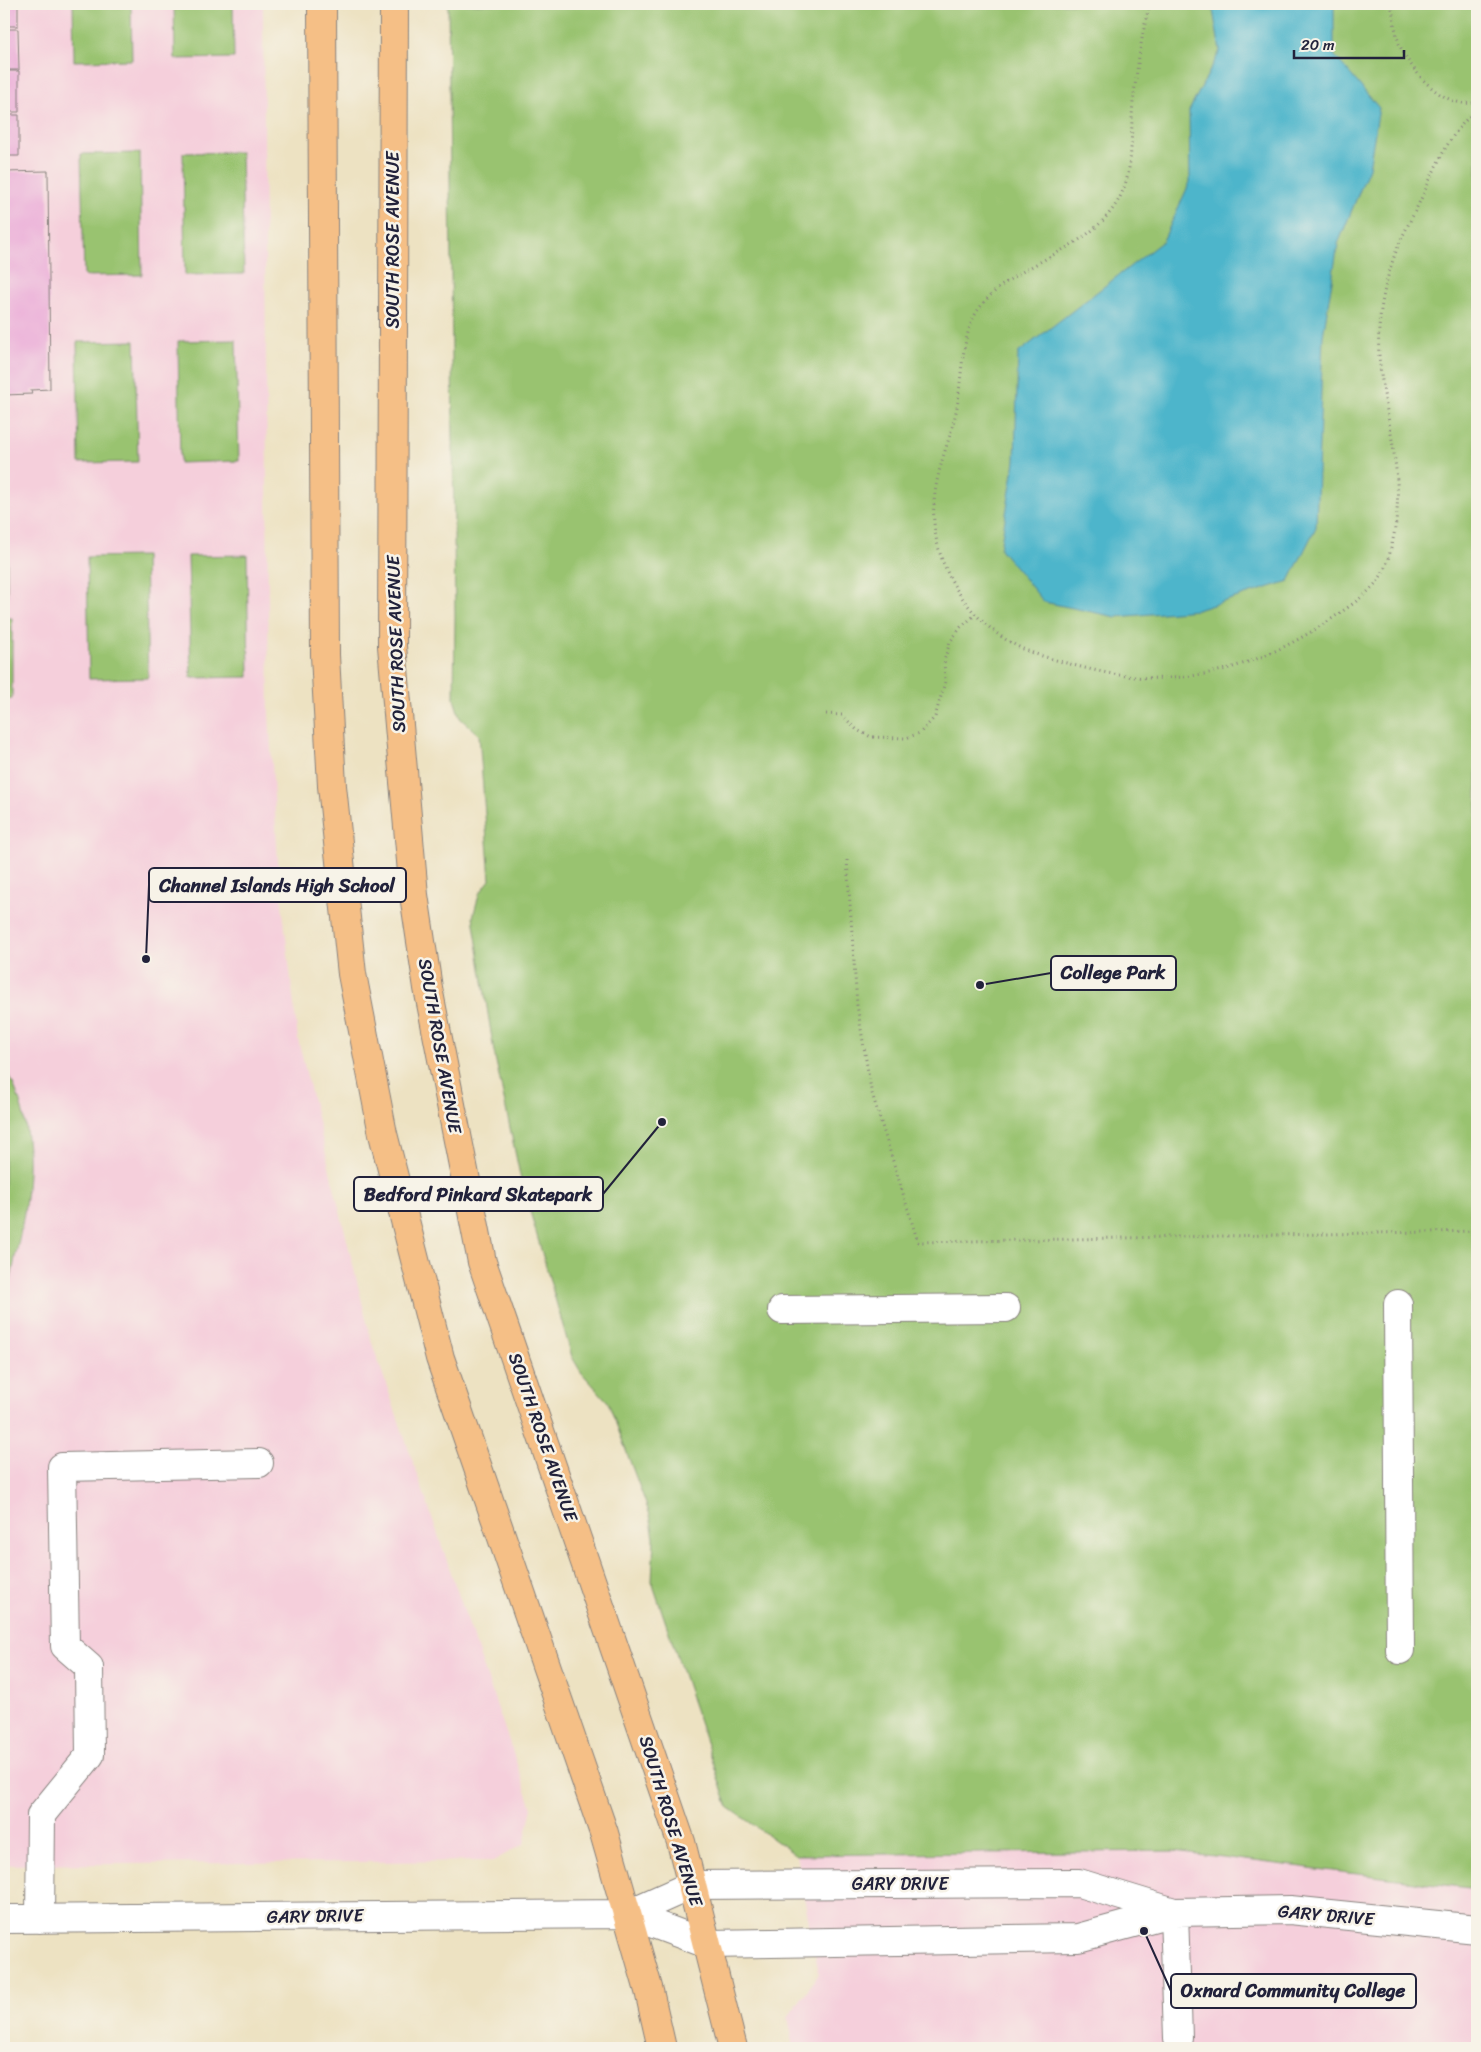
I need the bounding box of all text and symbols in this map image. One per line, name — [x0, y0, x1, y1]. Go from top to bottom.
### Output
scale bar — [1294, 28, 1404, 60]
text: 20 m — [1301, 32, 1335, 58]
street label: SOUTH ROSE AVENUE — [377, 150, 409, 329]
street label: SOUTH ROSE AVENUE — [377, 554, 415, 733]
callout: Channel Islands High School — [149, 868, 406, 902]
text: Channel Islands High School — [158, 869, 396, 902]
street label: SOUTH ROSE AVENUE — [409, 956, 471, 1137]
callout: College Park — [1051, 956, 1176, 990]
text: College Park — [1060, 956, 1166, 989]
callout: Bedford Pinkard Skatepark — [354, 1177, 603, 1211]
text: Bedford Pinkard Skatepark — [364, 1178, 593, 1211]
street label: SOUTH ROSE AVENUE — [499, 1348, 587, 1527]
street label: SOUTH ROSE AVENUE — [630, 1732, 712, 1911]
street label: GARY DRIVE — [852, 1868, 949, 1900]
street label: GARY DRIVE — [1277, 1895, 1376, 1935]
street label: GARY DRIVE — [266, 1899, 365, 1933]
callout: Oxnard Community College — [1171, 1974, 1416, 2008]
text: Oxnard Community College — [1181, 1974, 1406, 2007]

